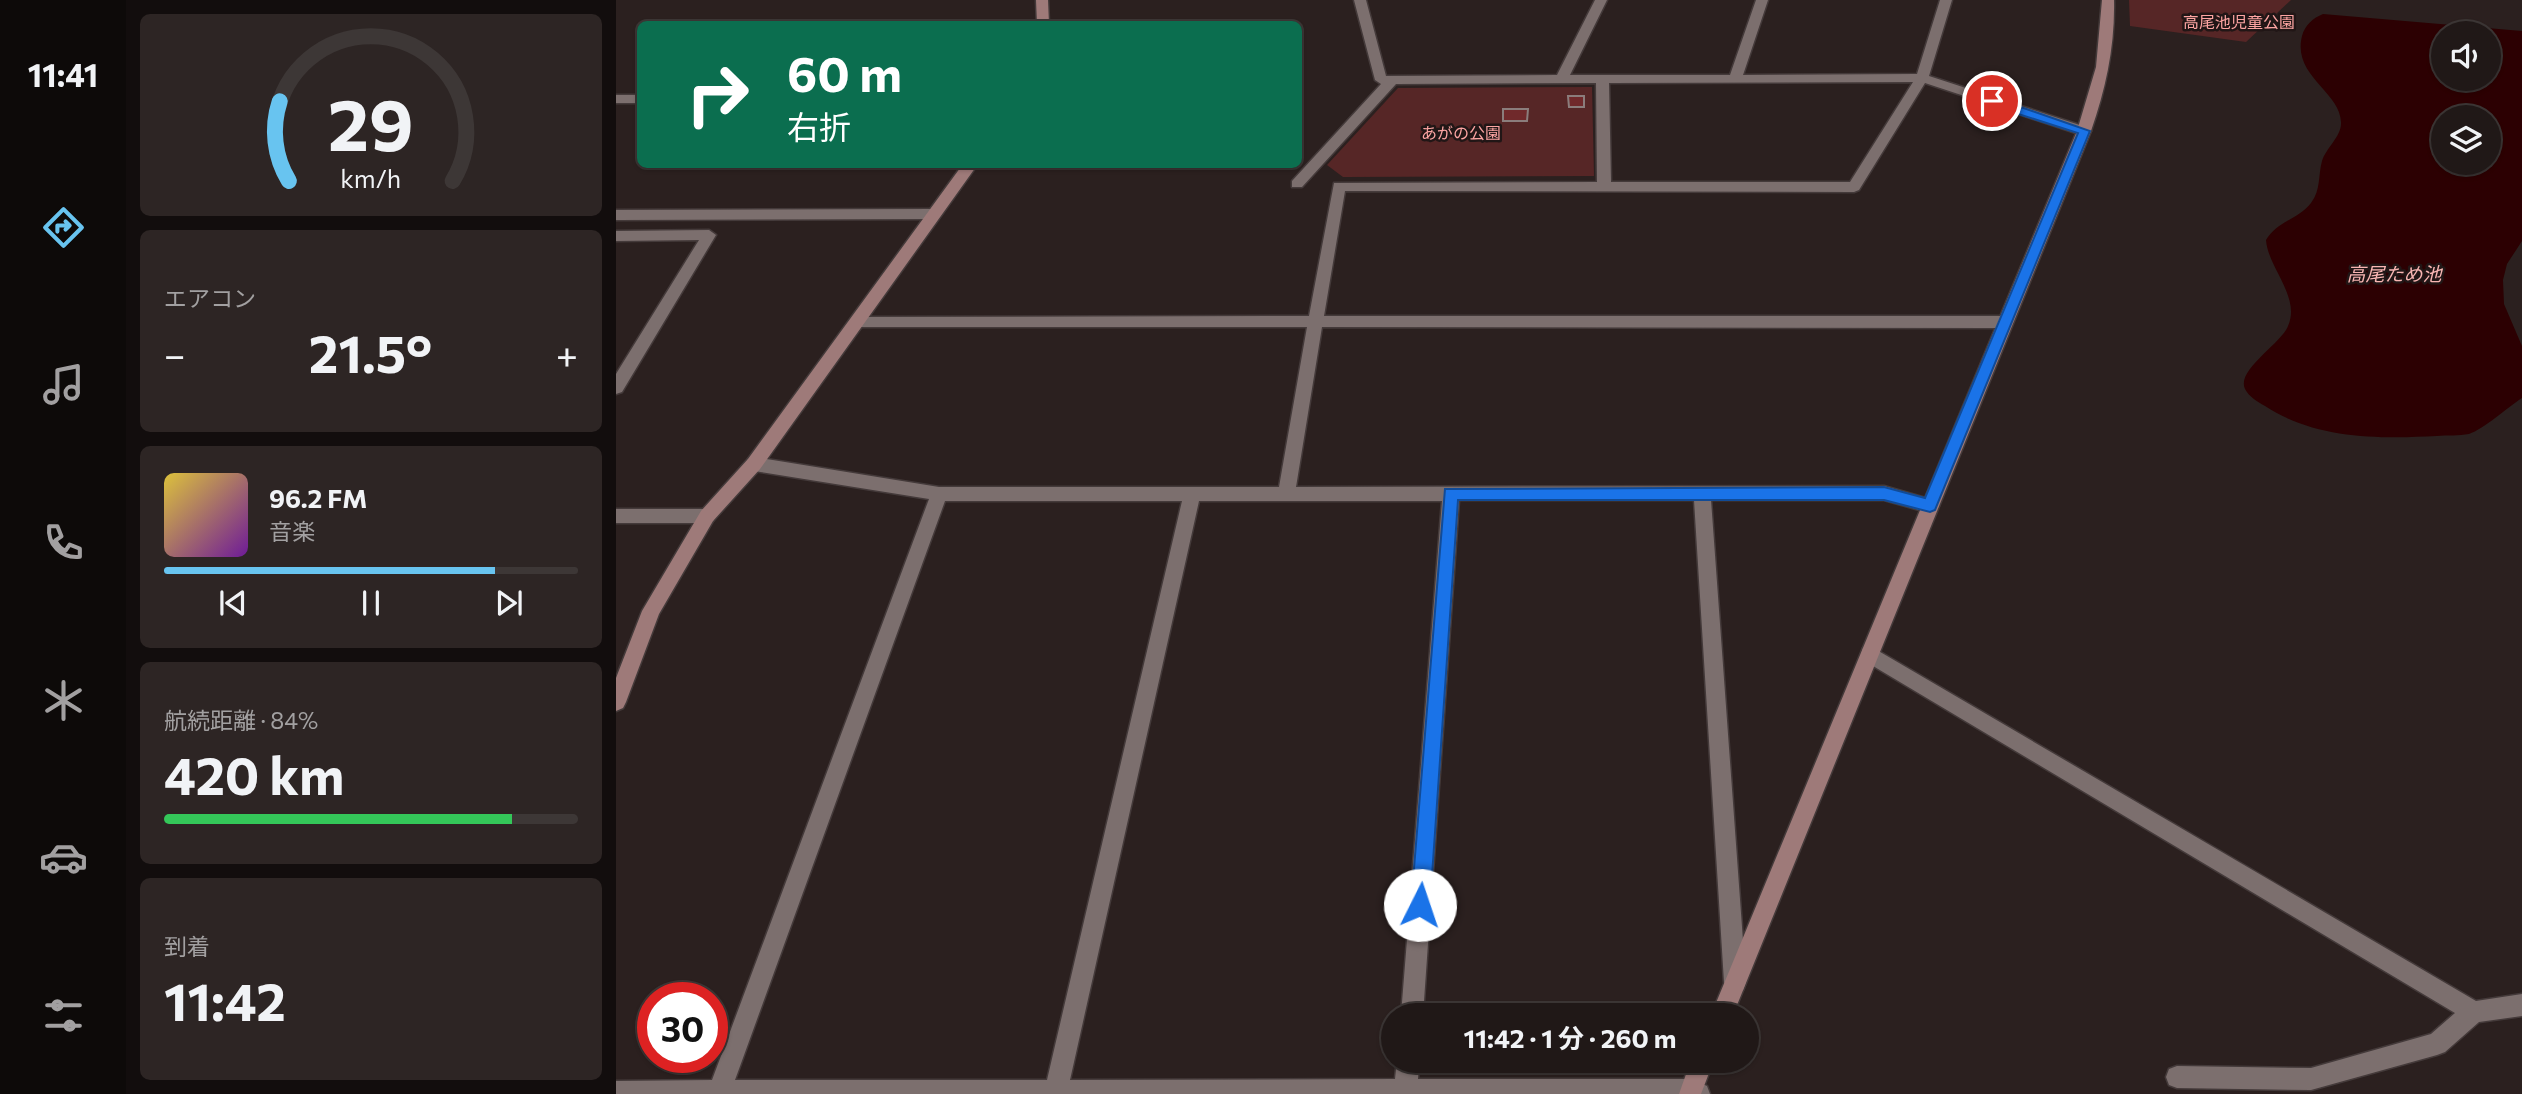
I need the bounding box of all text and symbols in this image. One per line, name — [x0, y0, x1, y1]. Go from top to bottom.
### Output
park label: 高尾池児童公園 — [2183, 12, 2295, 31]
map controls — [2431, 21, 2501, 175]
button: sound — [2431, 21, 2501, 91]
text: 60 m — [787, 42, 902, 102]
icon: right — [672, 49, 763, 140]
text: 11:41 — [28, 54, 98, 94]
pin — [1962, 71, 2022, 131]
text: 29 — [328, 77, 414, 166]
icon: arrive — [1973, 82, 2011, 120]
button: layers — [2431, 105, 2501, 175]
text: 右折 — [787, 106, 851, 146]
park label: あがの公園 — [1421, 123, 1501, 142]
text: km/h — [341, 163, 401, 193]
icon: directions — [39, 203, 88, 252]
water label: 高尾ため池 — [2346, 262, 2443, 285]
text: エアコン — [164, 284, 256, 312]
text: 21.5° — [309, 320, 432, 384]
text: − — [164, 330, 186, 377]
text: + — [556, 330, 578, 377]
icon: music — [39, 360, 88, 409]
text: 96.2 FM — [269, 482, 367, 513]
text: 音楽 — [269, 517, 315, 545]
icon: phone — [39, 518, 88, 567]
icon: previous — [214, 584, 252, 622]
icon: pause — [352, 584, 390, 622]
icon: next — [490, 584, 528, 622]
icon: climate — [39, 676, 88, 725]
text: 航続距離 · 84% — [164, 706, 318, 734]
text: 420 km — [164, 742, 344, 806]
icon: car — [39, 833, 88, 882]
position arrow — [1383, 868, 1457, 942]
text: 到着 — [164, 932, 210, 960]
text: 11:42 — [164, 968, 286, 1032]
speed limit sign: 30 — [637, 982, 728, 1073]
icon: filters — [39, 991, 88, 1040]
text: 11:42 · 1 分 · 260 m — [1464, 1022, 1676, 1053]

